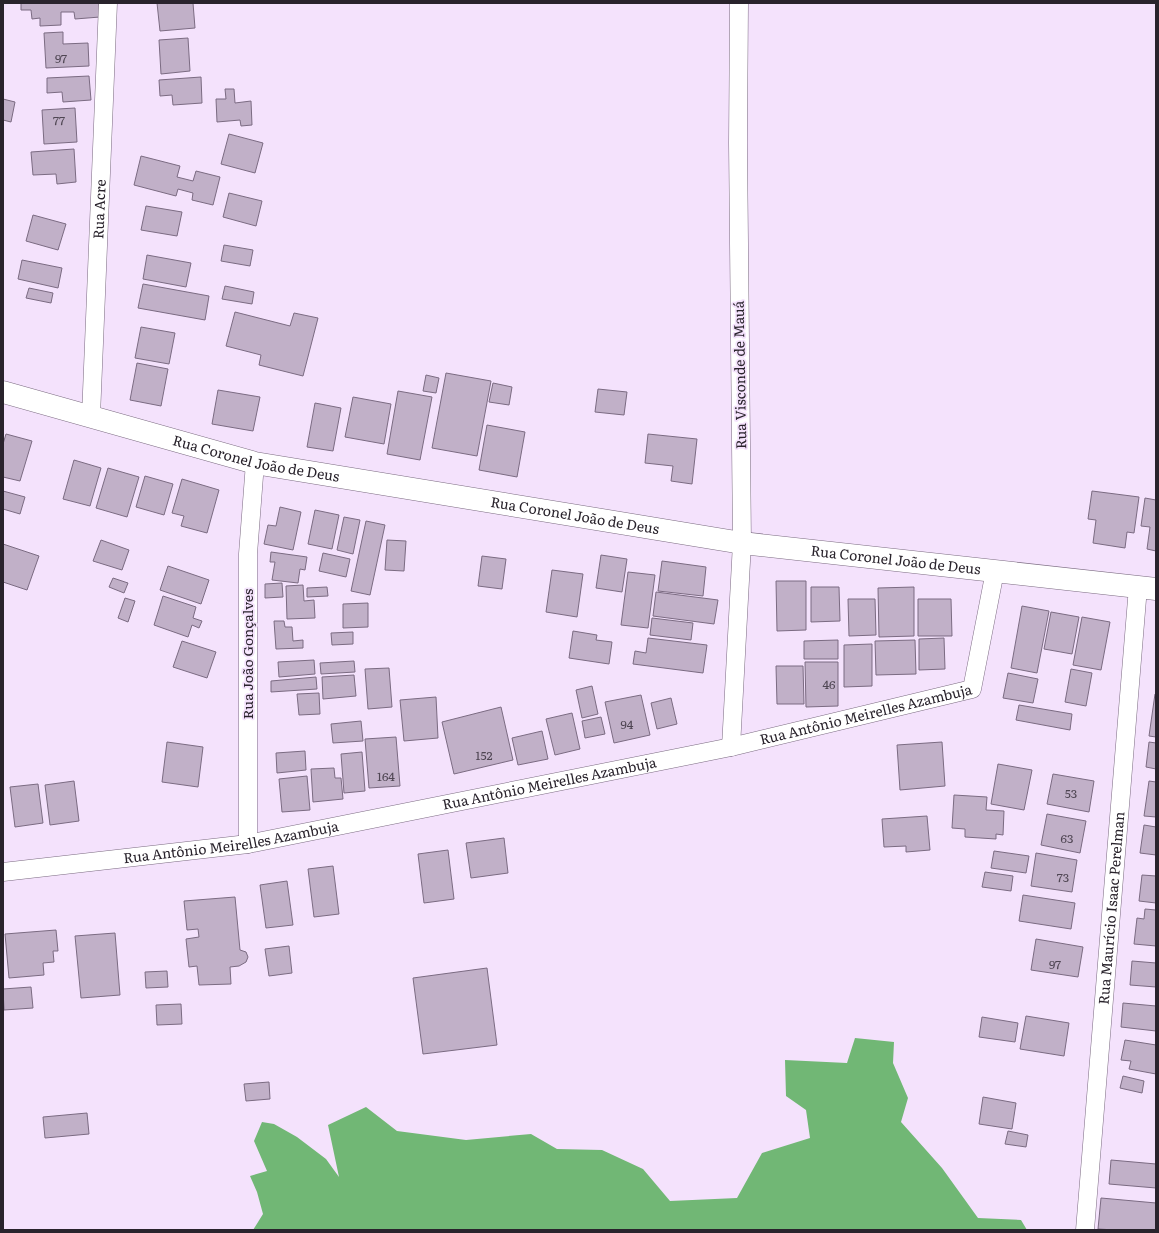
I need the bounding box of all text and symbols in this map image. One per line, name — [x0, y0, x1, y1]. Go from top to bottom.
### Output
house number: 97 — [55, 49, 67, 67]
house number: 77 — [53, 111, 65, 129]
street label: Rua Acre — [87, 179, 110, 239]
street label: Rua Visconde de Mauá — [728, 300, 750, 449]
street label: Rua Coronel João de Deus — [171, 429, 341, 486]
street label: Rua Coronel João de Deus — [489, 491, 661, 538]
street label: Rua Coronel João de Deus — [810, 540, 982, 578]
street label: Rua João Gonçalves — [237, 589, 257, 719]
house number: 46 — [822, 675, 836, 693]
street label: Rua Antônio Meirelles Azambuja — [757, 678, 974, 749]
house number: 94 — [621, 715, 634, 733]
house number: 152 — [476, 746, 492, 764]
street label: Rua Antônio Meirelles Azambuja — [440, 751, 658, 814]
house number: 164 — [377, 767, 395, 785]
house number: 53 — [1065, 784, 1077, 802]
street label: Rua Maurício Isaac Perelman — [1093, 811, 1128, 1005]
street label: Rua Antônio Meirelles Azambuja — [122, 815, 341, 867]
house number: 63 — [1061, 829, 1073, 847]
house number: 73 — [1057, 868, 1069, 886]
house number: 97 — [1049, 955, 1061, 973]

